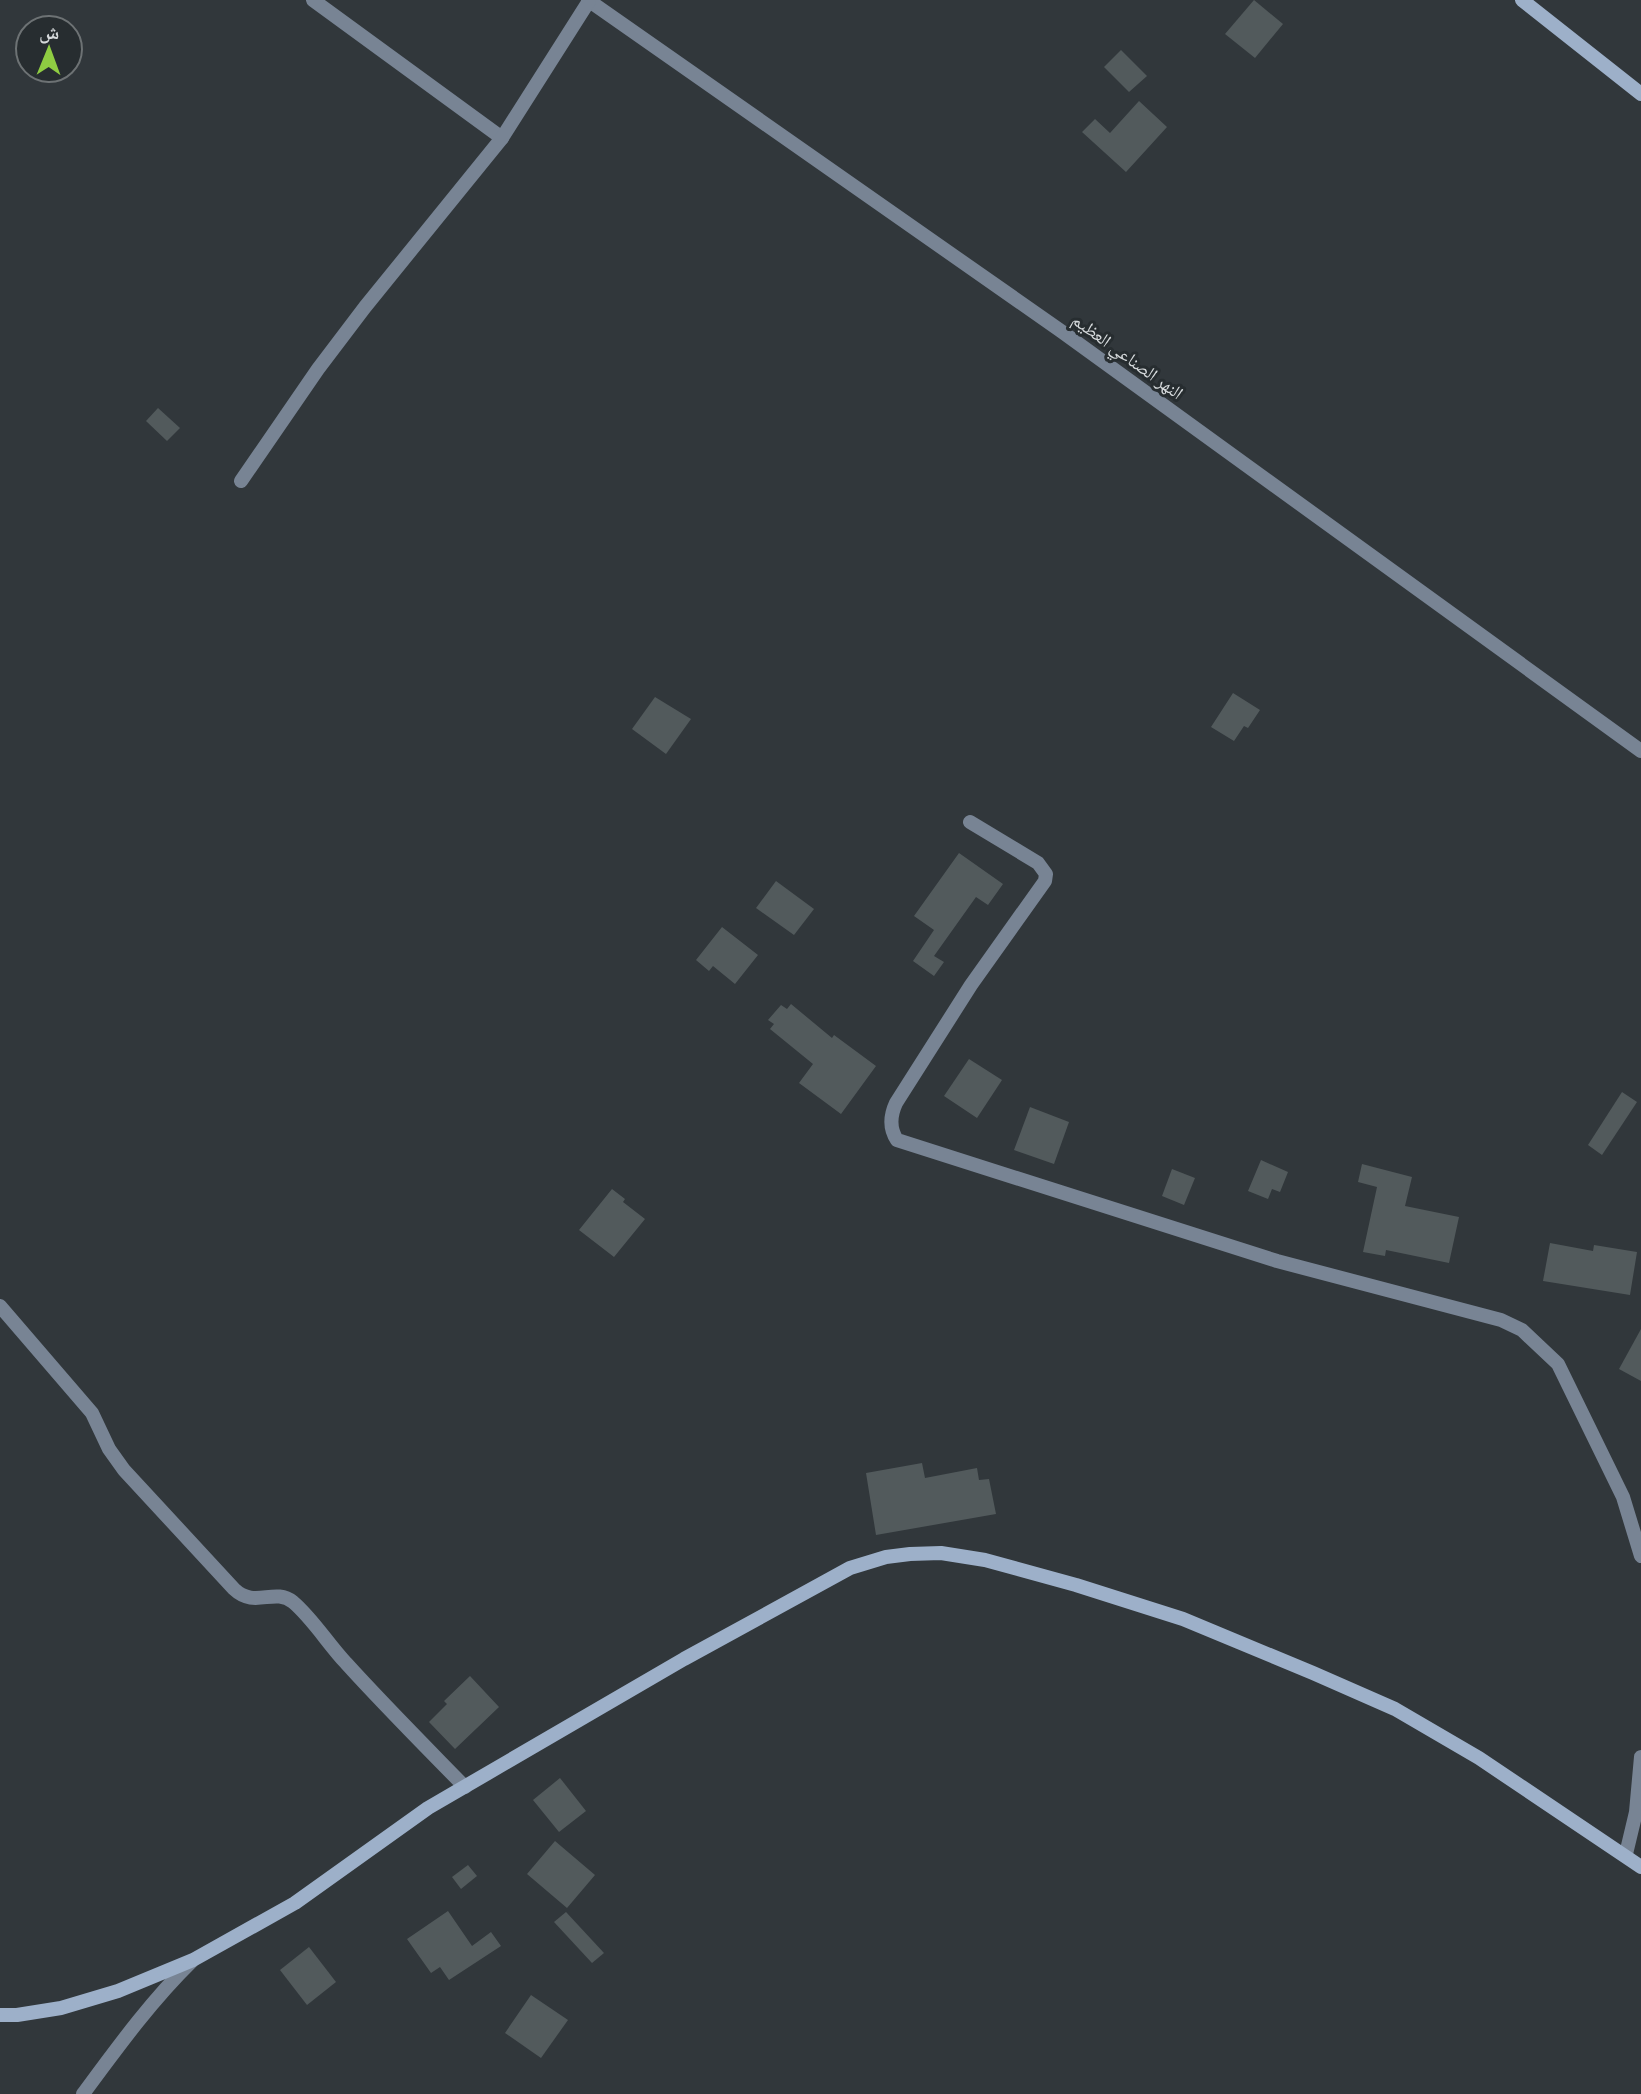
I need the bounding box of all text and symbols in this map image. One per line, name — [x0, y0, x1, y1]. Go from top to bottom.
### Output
north arrow — [14, 14, 84, 84]
text: ش — [39, 21, 60, 44]
street label: النهر الصناعي العظيم — [1066, 309, 1188, 407]

